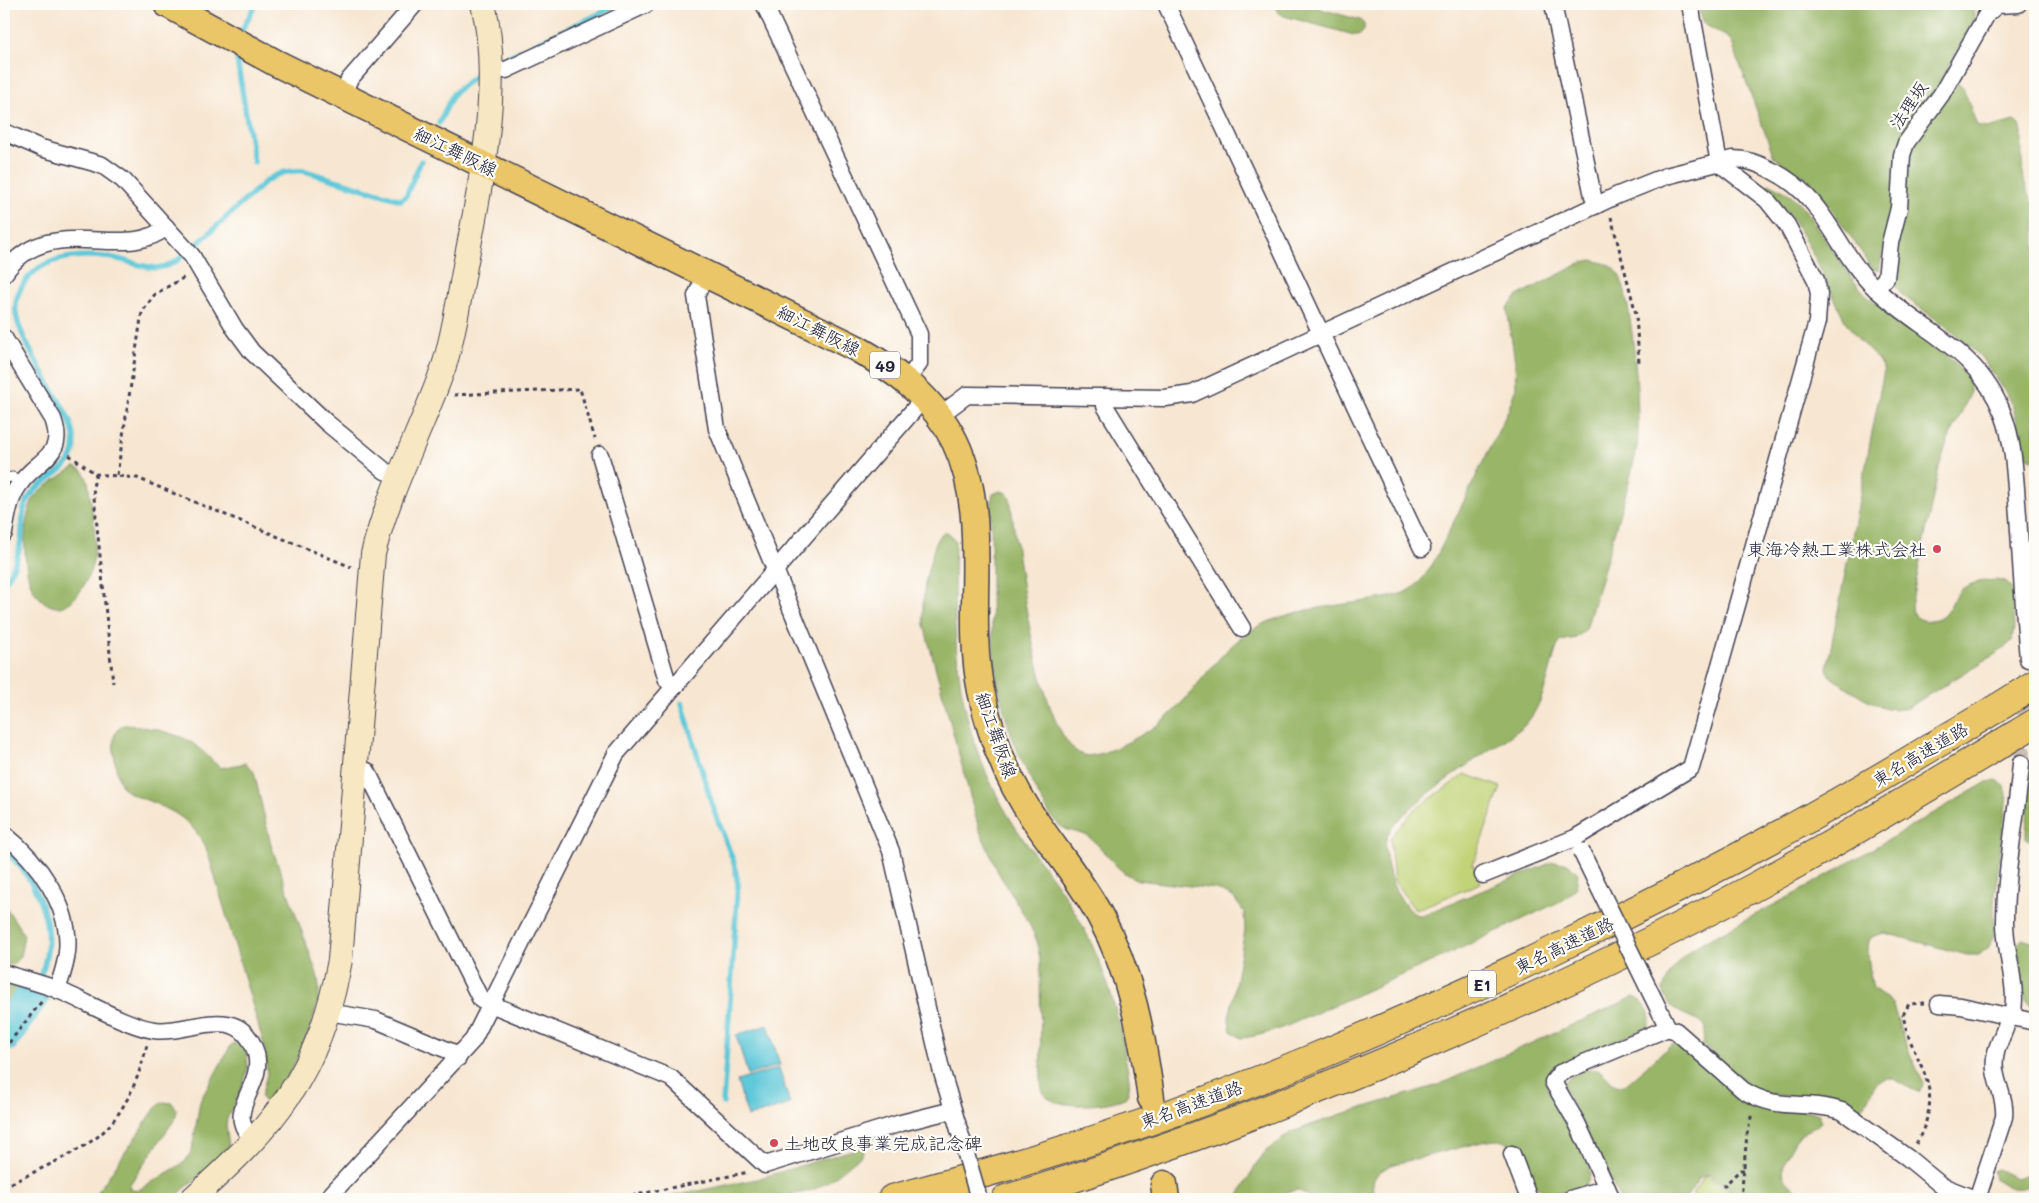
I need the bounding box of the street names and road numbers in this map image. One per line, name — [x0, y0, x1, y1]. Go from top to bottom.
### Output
street label: 法理坂 — [1883, 76, 1933, 134]
street label: 細江舞阪線 — [410, 120, 502, 182]
street label: 細江舞阪線 — [773, 299, 865, 361]
road number: 49 — [870, 352, 900, 378]
street label: 細江舞阪線 — [971, 689, 1023, 781]
street label: 東名高速道路 — [1868, 716, 1972, 792]
street label: 東名高速道路 — [1510, 911, 1618, 979]
road number: E1 — [1468, 971, 1496, 998]
street label: 東名高速道路 — [1136, 1074, 1246, 1134]

